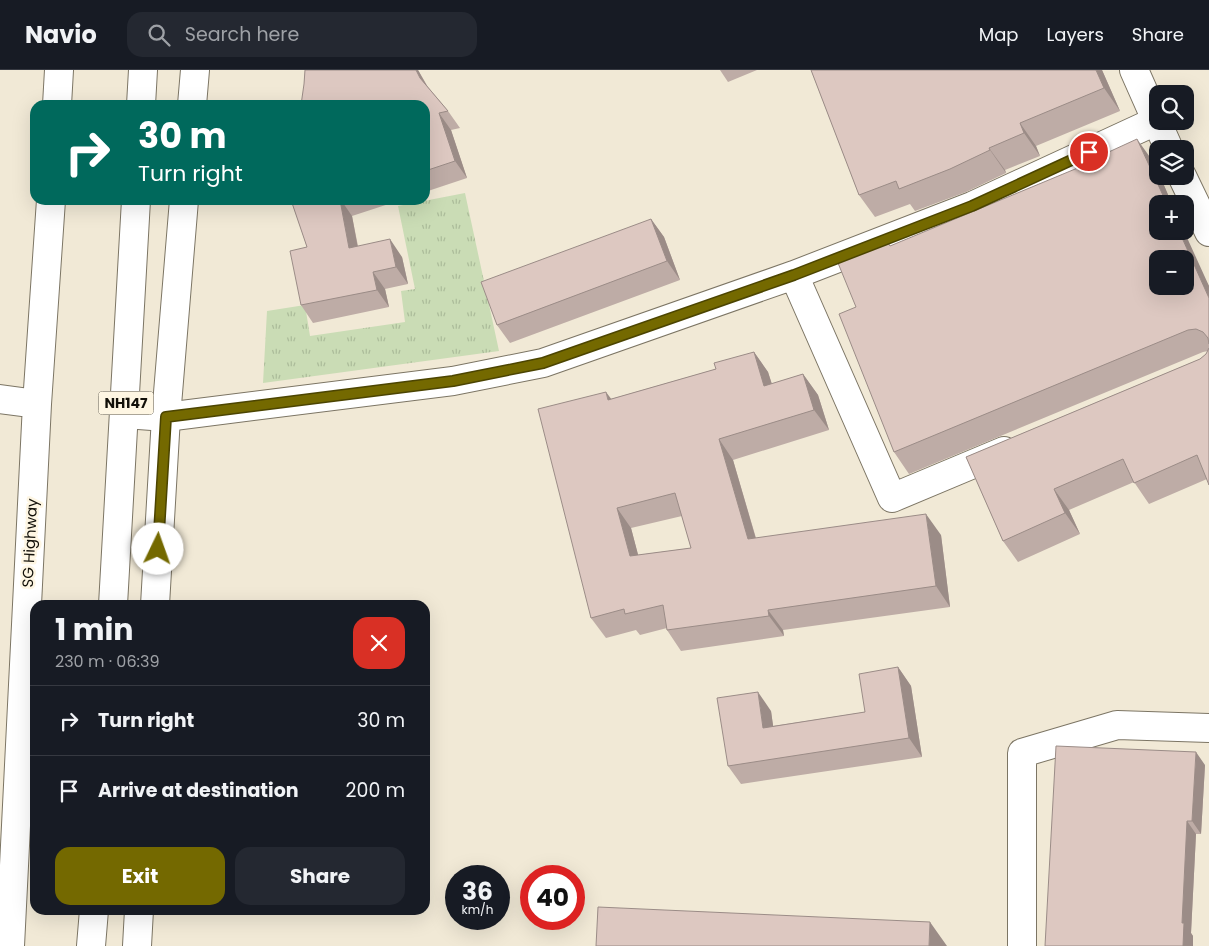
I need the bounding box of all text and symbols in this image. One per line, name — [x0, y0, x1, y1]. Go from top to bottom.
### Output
search box — [127, 12, 477, 57]
text: Navio — [25, 18, 97, 51]
icon: search — [145, 21, 173, 49]
text: Search here — [185, 21, 299, 48]
text: Map — [979, 22, 1019, 47]
text: Layers — [1047, 22, 1104, 47]
text: Share — [1132, 22, 1184, 47]
map controls — [1149, 85, 1194, 295]
button: search — [1149, 85, 1194, 130]
text: 30 m — [138, 111, 226, 160]
icon: right — [55, 120, 120, 185]
pin — [1068, 131, 1110, 173]
icon: arrive — [1075, 138, 1103, 166]
button: layers — [1149, 140, 1194, 185]
text: Turn right — [138, 158, 243, 189]
button: + — [1149, 195, 1194, 240]
button: − — [1149, 250, 1194, 295]
road number: NH147 — [98, 392, 154, 414]
street label: SG Highway — [17, 497, 42, 588]
position arrow — [131, 522, 183, 574]
text: 1 min — [55, 608, 133, 651]
button: close — [353, 617, 405, 669]
text: 230 m · 06:39 — [55, 650, 159, 673]
icon: right — [55, 707, 83, 735]
text: Turn right — [98, 707, 194, 734]
text: 30 m — [357, 707, 405, 734]
icon: arrive — [55, 777, 83, 805]
text: Arrive at destination — [98, 777, 299, 804]
text: 200 m — [346, 777, 405, 804]
button: Exit — [55, 847, 225, 905]
button: Share — [235, 847, 405, 905]
speed limit sign: 40 — [520, 865, 585, 930]
text: 36 — [462, 874, 493, 909]
text: km/h — [462, 901, 493, 918]

